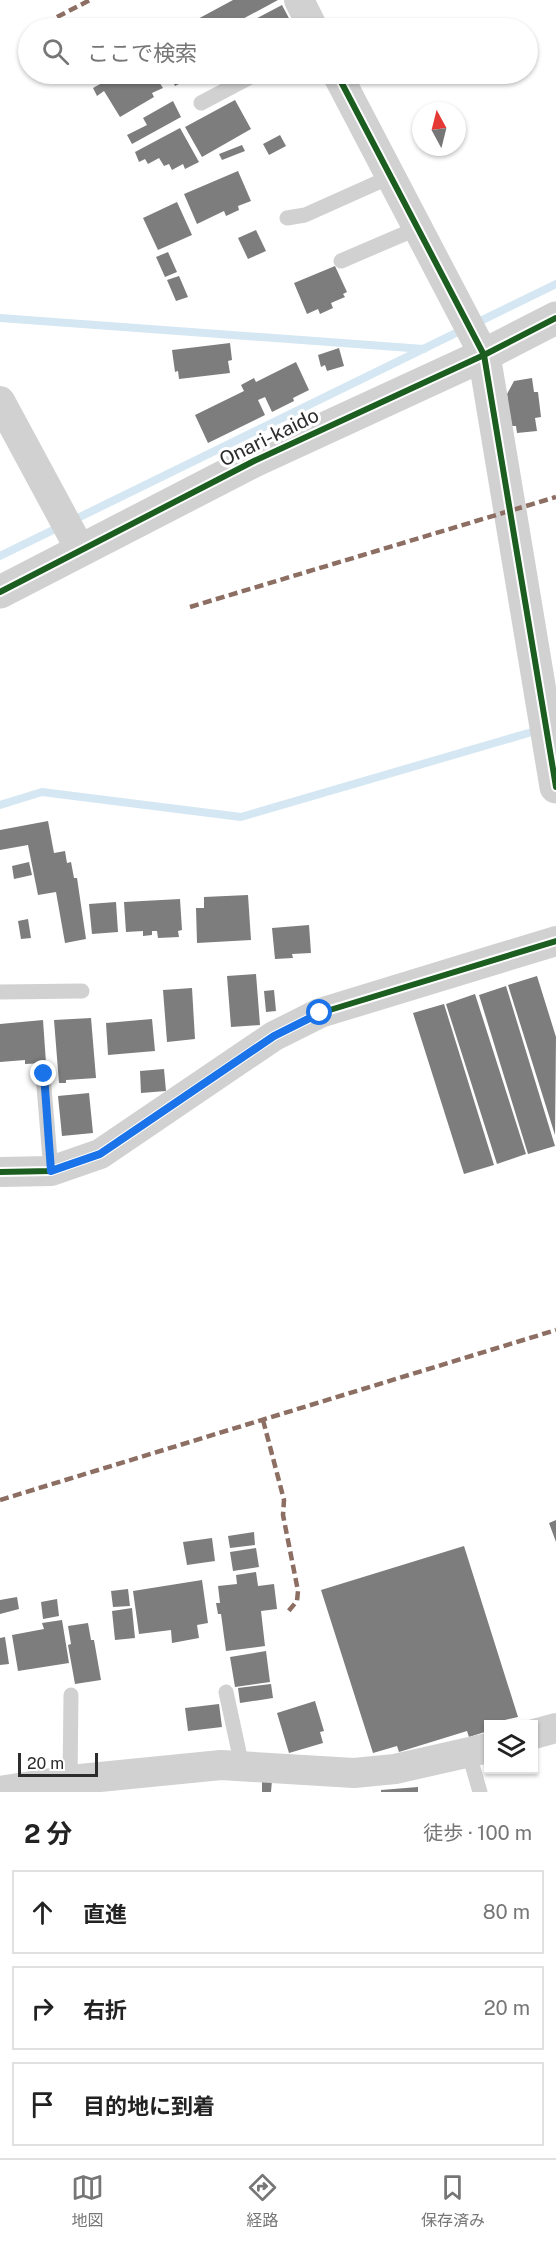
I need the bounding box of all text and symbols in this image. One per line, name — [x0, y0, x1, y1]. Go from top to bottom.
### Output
search box — [18, 18, 538, 84]
icon: search — [39, 35, 72, 68]
text: ここで検索 — [87, 40, 197, 66]
north arrow — [412, 102, 466, 156]
street label: Onari-kaido — [215, 403, 323, 471]
route start — [306, 999, 332, 1025]
route end — [30, 1060, 56, 1086]
map controls — [484, 1720, 538, 1774]
button: layers — [484, 1720, 538, 1774]
scale bar — [18, 1750, 98, 1778]
text: 20 m — [27, 1754, 64, 1773]
text: 2 分 — [24, 1818, 72, 1849]
text: 徒歩 · 100 m — [423, 1821, 532, 1845]
icon: ahead — [26, 1896, 59, 1929]
text: 80 m — [483, 1900, 530, 1924]
text: 直進 — [83, 1901, 127, 1927]
icon: right — [26, 1992, 59, 2025]
text: 20 m — [484, 1996, 530, 2020]
text: 右折 — [83, 1997, 127, 2023]
icon: arrive — [26, 2088, 59, 2121]
text: 目的地に到着 — [83, 2093, 215, 2119]
tab: 地図 — [71, 2171, 104, 2231]
tab: 経路 — [246, 2171, 279, 2231]
tab: 保存済み — [421, 2171, 485, 2231]

